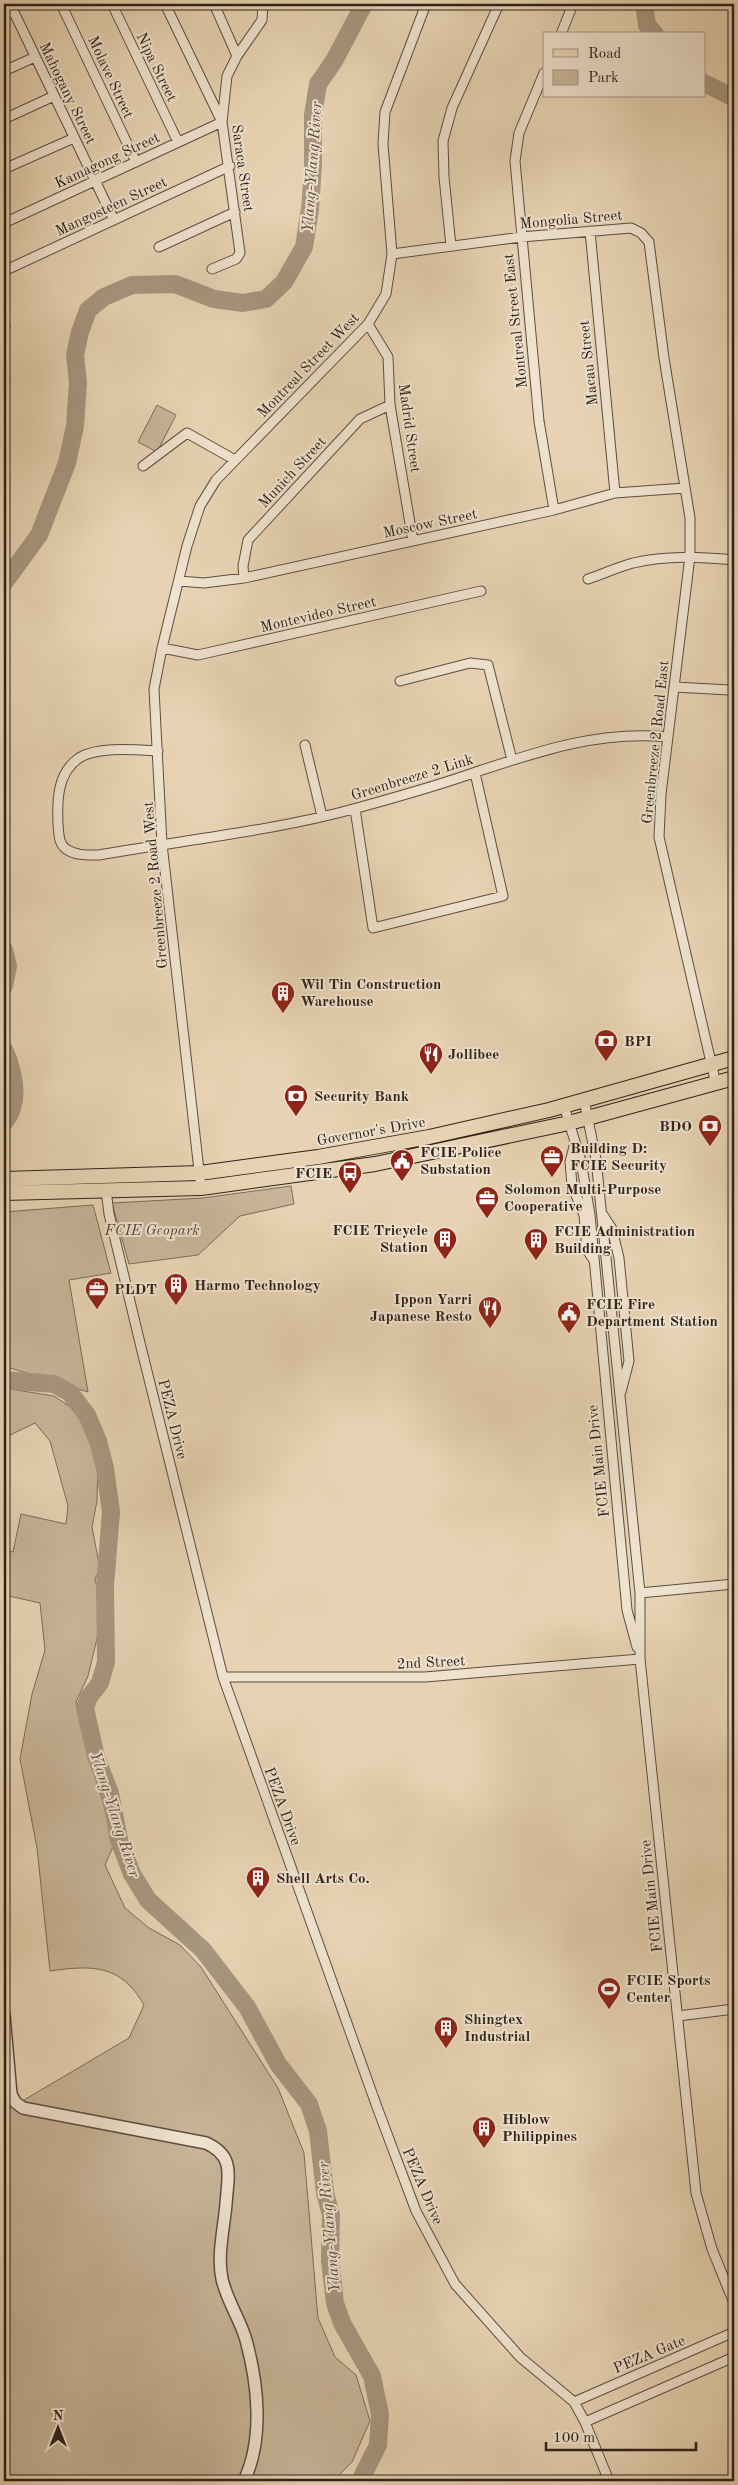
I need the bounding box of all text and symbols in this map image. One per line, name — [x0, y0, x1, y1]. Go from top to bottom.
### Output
street label: Nipa Street — [133, 31, 179, 105]
legend — [543, 32, 706, 98]
street label: Molave Street — [84, 34, 135, 121]
street label: Mahogany Street — [36, 40, 98, 147]
text: Road — [588, 47, 622, 62]
text: Park — [588, 71, 619, 86]
water label: Ylang-Ylang River — [300, 100, 326, 233]
street label: Saraca Street — [228, 124, 255, 213]
street label: Kamagong Street — [53, 131, 162, 192]
street label: Mangosteen Street — [54, 175, 170, 240]
street label: Mongolia Street — [519, 209, 623, 232]
street label: Montreal Street East — [502, 253, 531, 389]
street label: Montreal Street West — [255, 311, 363, 421]
street label: Macau Street — [578, 319, 601, 406]
street label: Madrid Street — [395, 383, 422, 474]
street label: Munich Street — [256, 434, 330, 512]
street label: Moscow Street — [382, 507, 479, 542]
street label: Montevideo Street — [259, 595, 378, 636]
street label: Greenbreeze 2 Road East — [640, 660, 673, 825]
street label: Greenbreeze 2 Link — [349, 753, 476, 804]
street label: Greenbreeze 2 Road West — [142, 801, 171, 969]
place label: Wil Tin Construction Warehouse — [300, 978, 441, 1010]
building icon: Wil Tin Construction Warehouse — [270, 980, 296, 1014]
bank icon: BPI — [593, 1028, 619, 1062]
place label: BPI — [624, 1035, 652, 1050]
restaurant icon: Jollibee — [418, 1041, 444, 1075]
place label: Jollibee — [448, 1048, 499, 1063]
bank icon: Security Bank — [283, 1083, 309, 1117]
place label: Security Bank — [314, 1090, 410, 1105]
bank icon: BDO — [697, 1113, 723, 1147]
street label: Governor's Drive — [316, 1116, 427, 1149]
place label: BDO — [659, 1120, 692, 1135]
place label: Building D: FCIE Security — [570, 1142, 667, 1174]
office icon: Building D: FCIE Security — [539, 1144, 565, 1178]
place label: FCIE Police Substation — [420, 1146, 502, 1178]
public building icon: FCIE Police Substation — [389, 1148, 415, 1182]
bus stop icon: FCIE — [337, 1160, 363, 1194]
place label: FCIE — [295, 1167, 332, 1182]
place label: Solomon Multi-Purpose Cooperative — [504, 1183, 661, 1215]
office icon: Solomon Multi-Purpose Cooperative — [474, 1185, 500, 1219]
park label: FCIE Geopark — [103, 1224, 200, 1239]
place label: FCIE Tricycle Station — [332, 1224, 428, 1256]
place label: FCIE Administration Building — [554, 1225, 695, 1257]
building icon: FCIE Tricycle Station — [432, 1226, 458, 1260]
building icon: FCIE Administration Building — [523, 1227, 549, 1261]
building icon: Harmo Technology — [163, 1272, 189, 1306]
office icon: PLDT — [84, 1276, 110, 1310]
place label: Harmo Technology — [194, 1279, 321, 1294]
place label: PLDT — [114, 1283, 157, 1298]
place label: Ippon Yarri Japanese Resto — [370, 1293, 472, 1325]
restaurant icon: Ippon Yarri Japanese Resto — [477, 1295, 503, 1329]
place label: FCIE Fire Department Station — [586, 1298, 718, 1330]
public building icon: FCIE Fire Department Station — [556, 1300, 582, 1334]
street label: PEZA Drive — [154, 1378, 189, 1461]
street label: FCIE Main Drive — [586, 1404, 613, 1518]
street label: 2nd Street — [396, 1654, 466, 1673]
water label: Ylang-Ylang River — [86, 1750, 142, 1881]
street label: PEZA Drive — [261, 1765, 303, 1848]
street label: FCIE Main Drive — [639, 1839, 666, 1953]
building icon: Shell Arts Co. — [245, 1865, 271, 1899]
place label: Shell Arts Co. — [276, 1872, 370, 1887]
place label: FCIE Sports Center — [626, 1974, 711, 2006]
sports icon: FCIE Sports Center — [596, 1976, 622, 2010]
place label: Shingtex Industrial — [464, 2013, 531, 2045]
building icon: Shingtex Industrial — [433, 2015, 459, 2049]
place label: Hiblow Philippines — [502, 2113, 577, 2145]
building icon: Hiblow Philippines — [471, 2115, 497, 2149]
street label: PEZA Drive — [399, 2146, 445, 2227]
water label: Ylang-Ylang River — [316, 2160, 344, 2293]
street label: PEZA Gate — [612, 2334, 688, 2377]
north arrow — [32, 2402, 82, 2452]
text: N — [53, 2409, 64, 2423]
scale bar — [546, 2420, 696, 2452]
text: 100 m — [553, 2431, 595, 2446]

